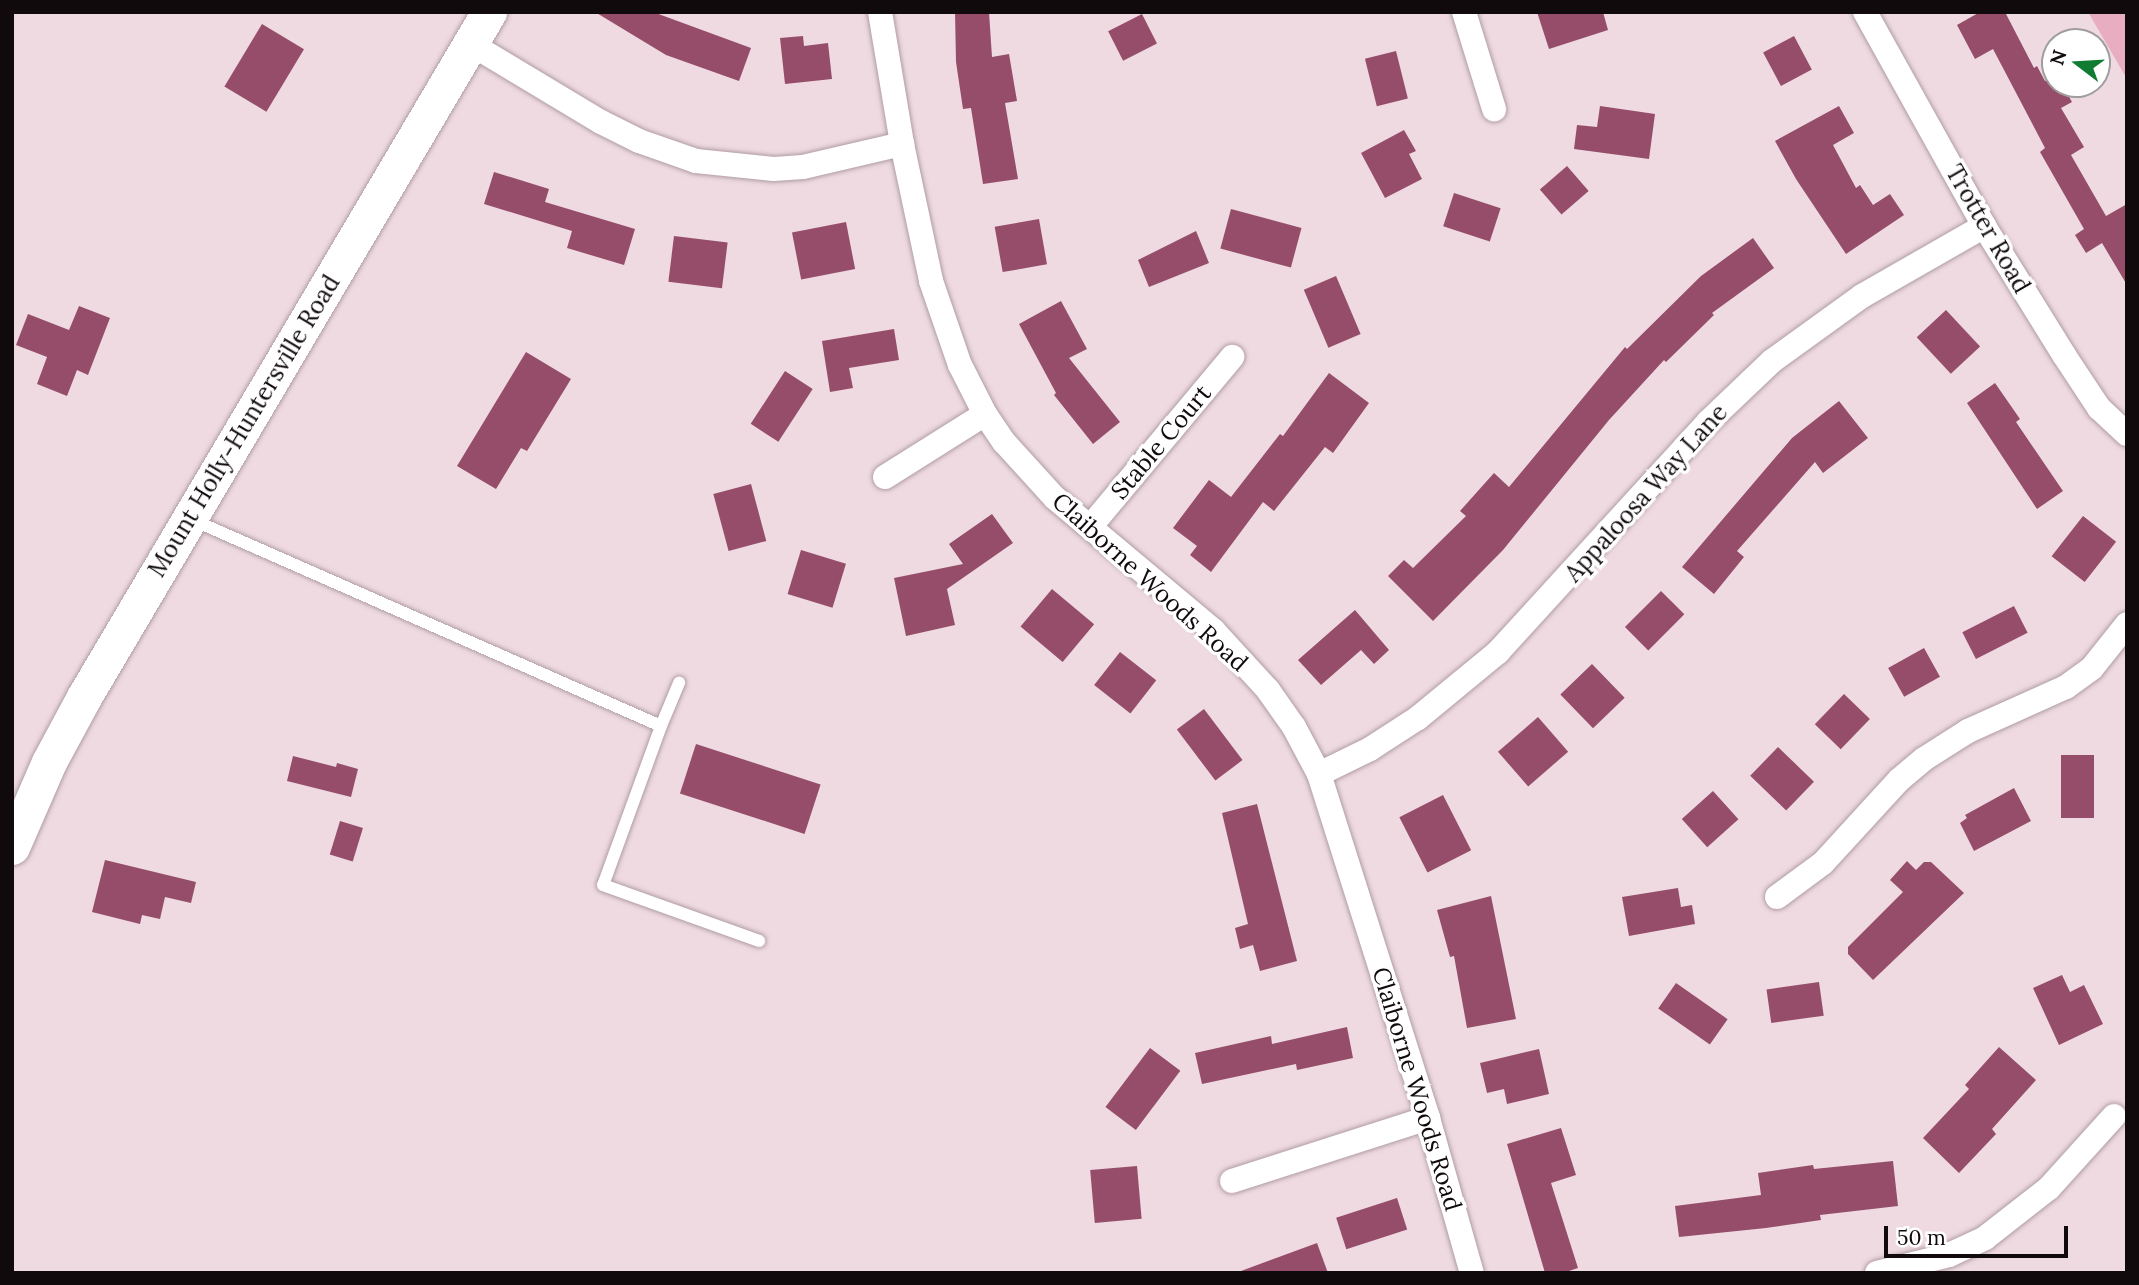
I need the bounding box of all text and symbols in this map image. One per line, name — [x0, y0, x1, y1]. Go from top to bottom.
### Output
north arrow — [2041, 28, 2111, 98]
text: N — [2044, 47, 2071, 68]
street label: Trotter Road — [1940, 160, 2036, 298]
street label: Mount Holly-Huntersville Road — [142, 270, 346, 582]
street label: Stable Court — [1105, 379, 1217, 505]
street label: Appaloosa Way Lane — [1559, 398, 1733, 588]
street label: Claiborne Woods Road — [1046, 487, 1254, 677]
street label: Claiborne Woods Road — [1366, 964, 1468, 1214]
scale bar — [1887, 1212, 2071, 1256]
text: 50 m — [1897, 1224, 1946, 1251]

